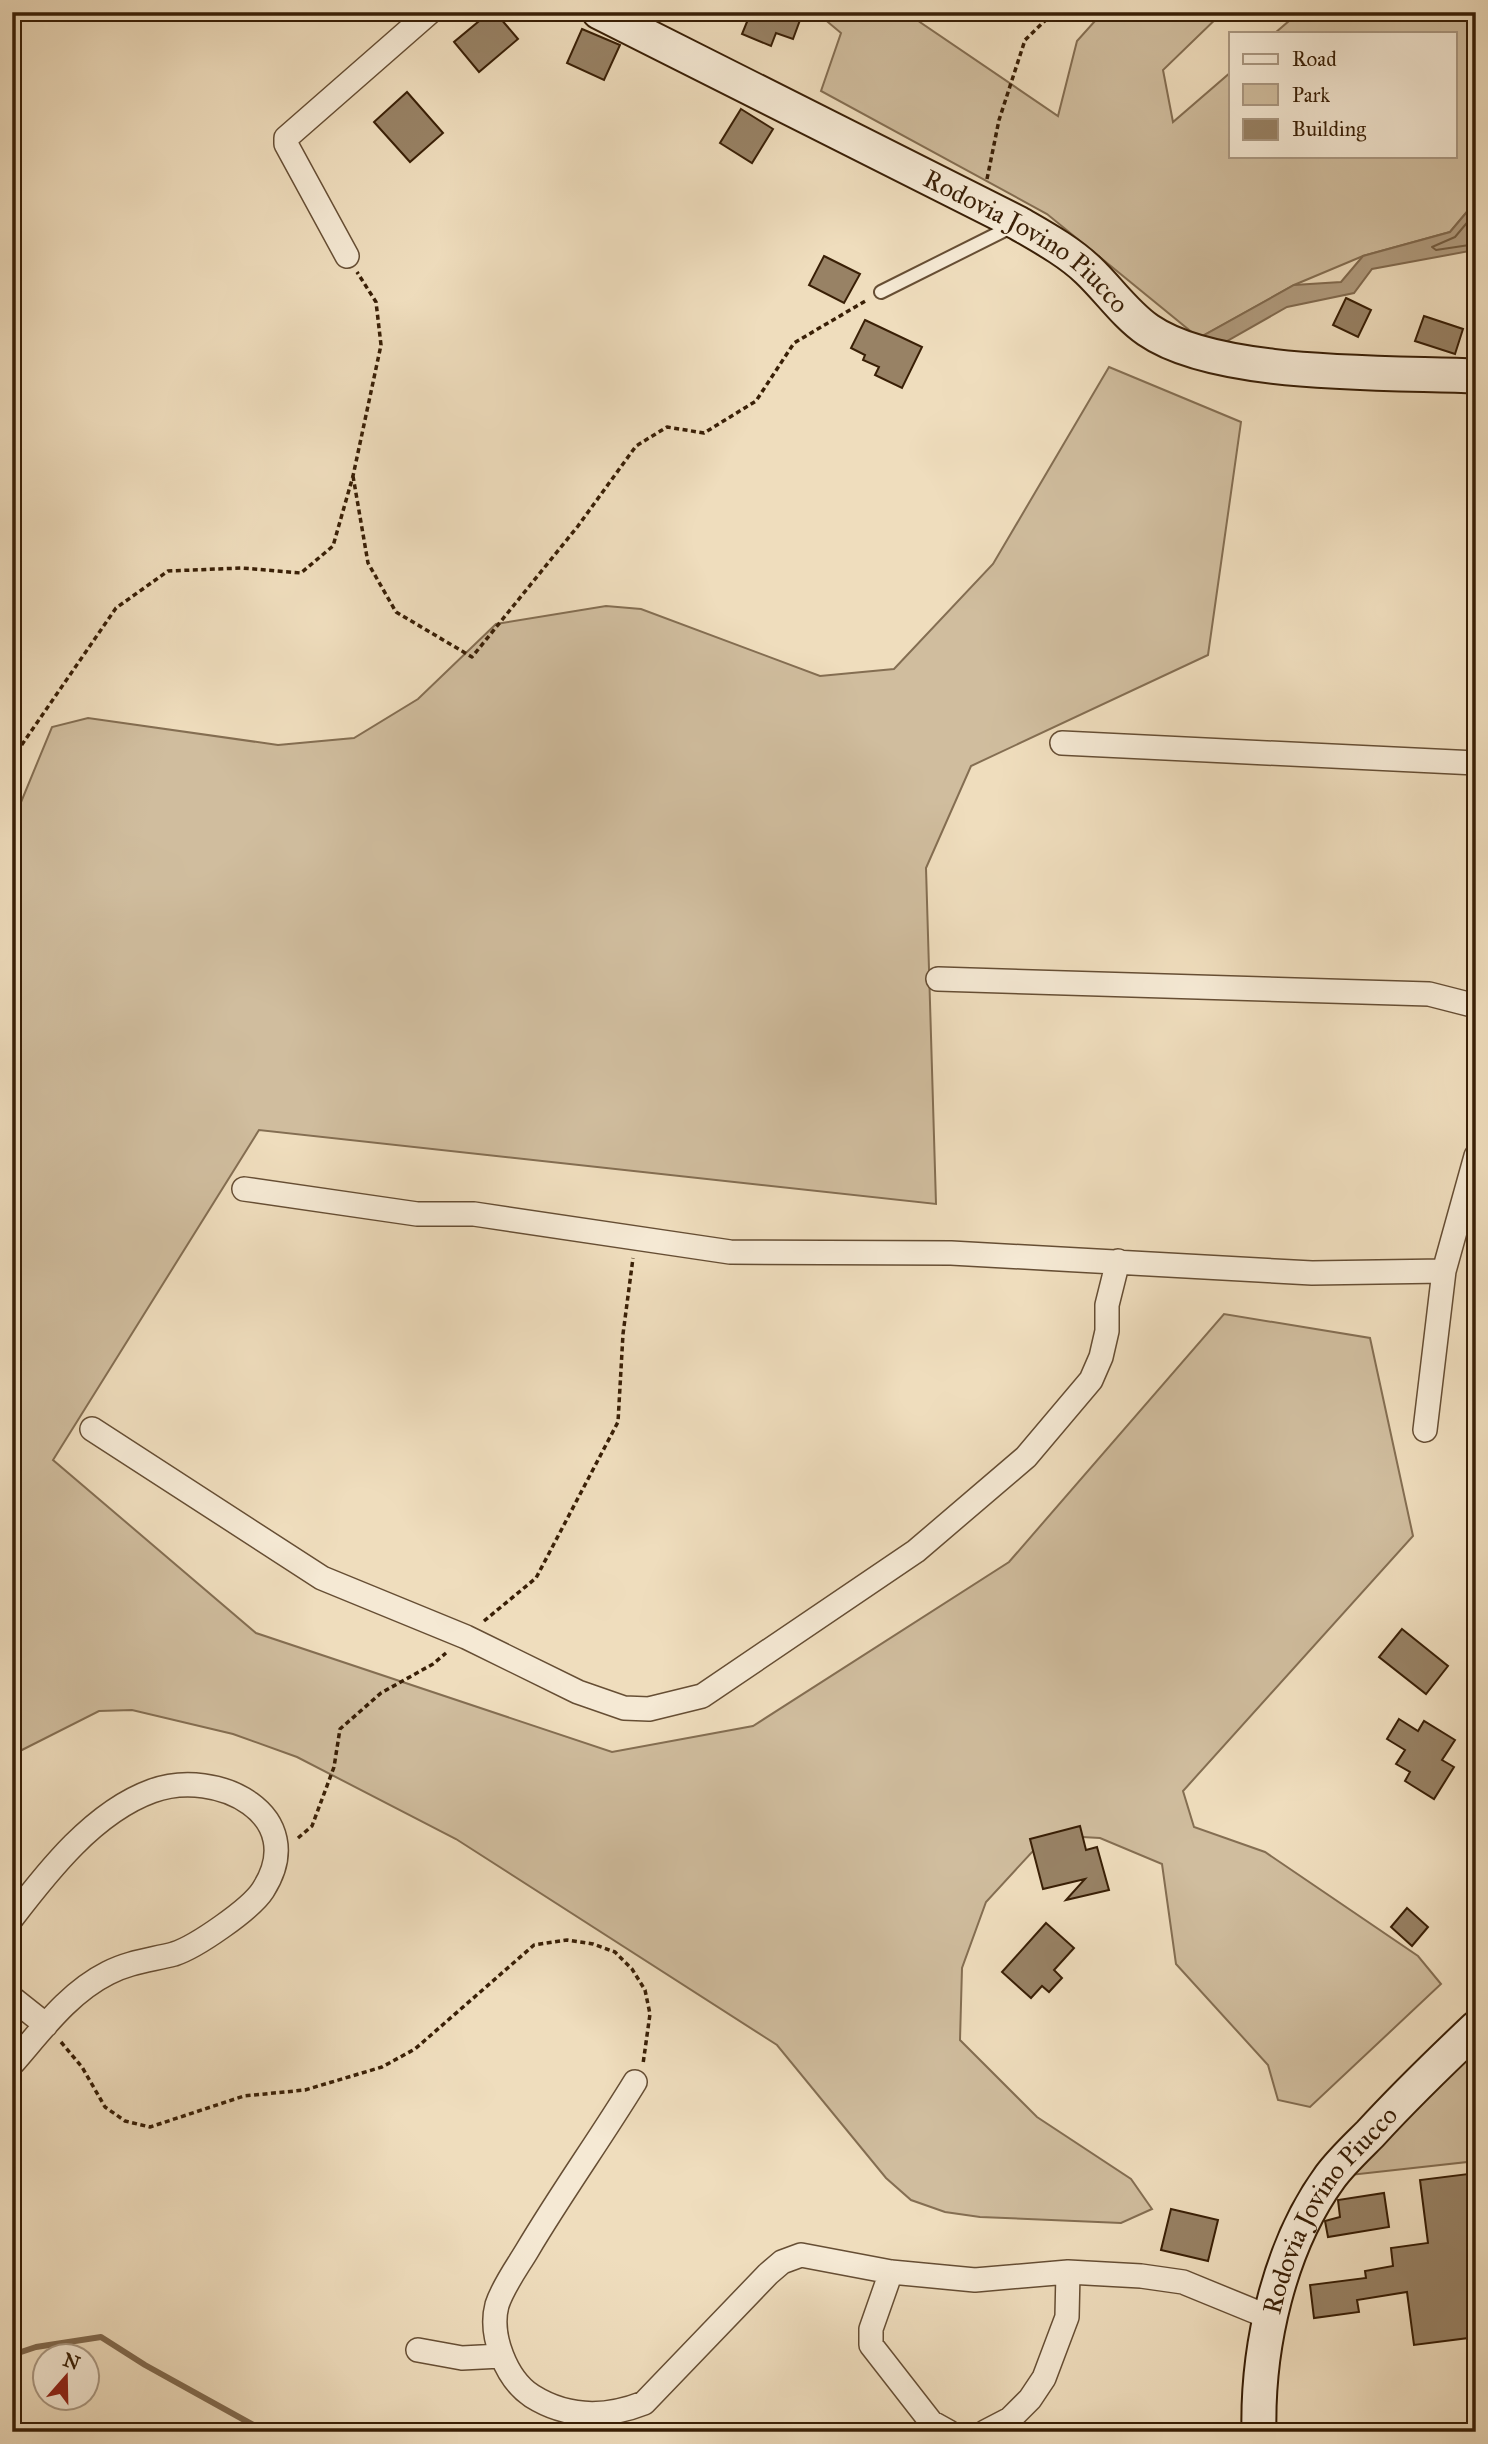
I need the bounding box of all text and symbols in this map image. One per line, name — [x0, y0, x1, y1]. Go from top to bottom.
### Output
legend — [1229, 32, 1456, 158]
text: Road — [1292, 46, 1337, 72]
text: Park — [1292, 82, 1330, 108]
text: Building — [1292, 116, 1366, 142]
street label: Rodovia Jovino Piucco — [918, 162, 1136, 320]
street label: Rodovia Jovino Piucco — [1255, 2099, 1404, 2317]
north arrow — [32, 2342, 102, 2412]
text: N — [60, 2348, 83, 2375]

